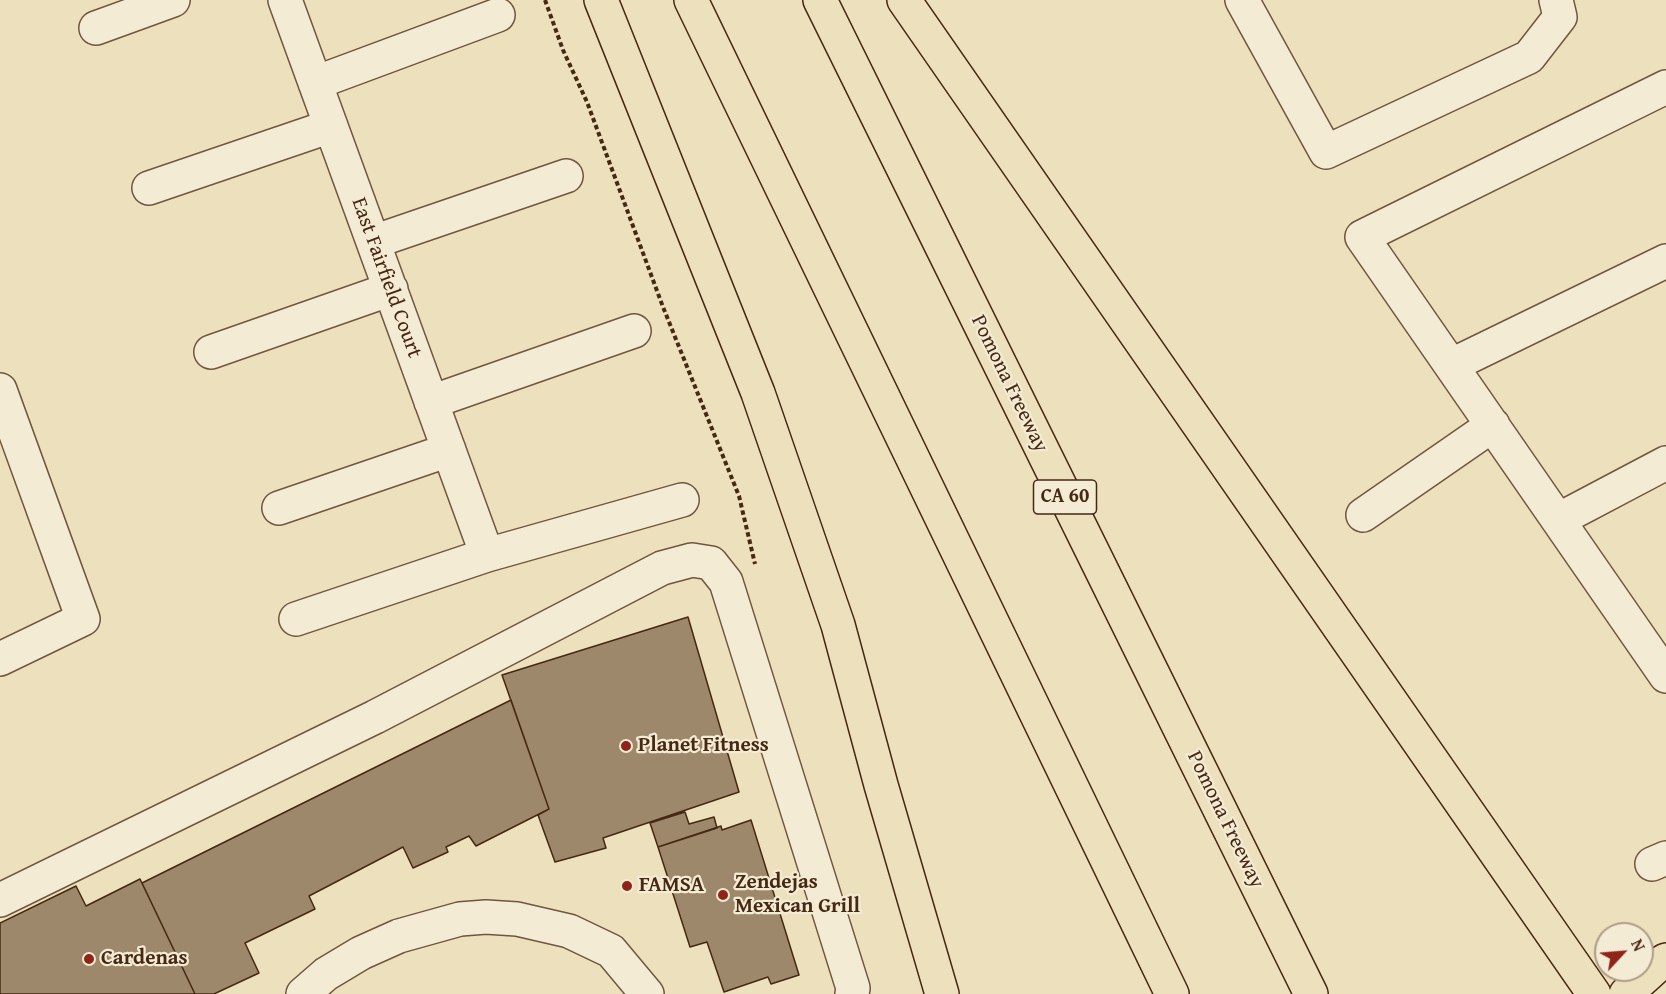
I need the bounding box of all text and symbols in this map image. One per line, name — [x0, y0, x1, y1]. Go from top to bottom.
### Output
street label: East Fairfield Court — [345, 194, 427, 362]
street label: Pomona Freeway — [965, 311, 1053, 457]
road number: CA 60 — [1034, 480, 1096, 514]
place label: Planet Fitness — [638, 733, 769, 759]
marker: Planet Fitness — [619, 739, 633, 753]
street label: Pomona Freeway — [1181, 747, 1269, 893]
place label: Zendejas Mexican Grill — [735, 870, 860, 920]
place label: FAMSA — [639, 873, 704, 899]
marker: FAMSA — [620, 879, 634, 893]
marker: Zendejas Mexican Grill — [716, 888, 730, 902]
north arrow — [1594, 922, 1654, 982]
text: N — [1625, 935, 1652, 955]
place label: Cardenas — [101, 946, 188, 972]
marker: Cardenas — [82, 952, 96, 966]

